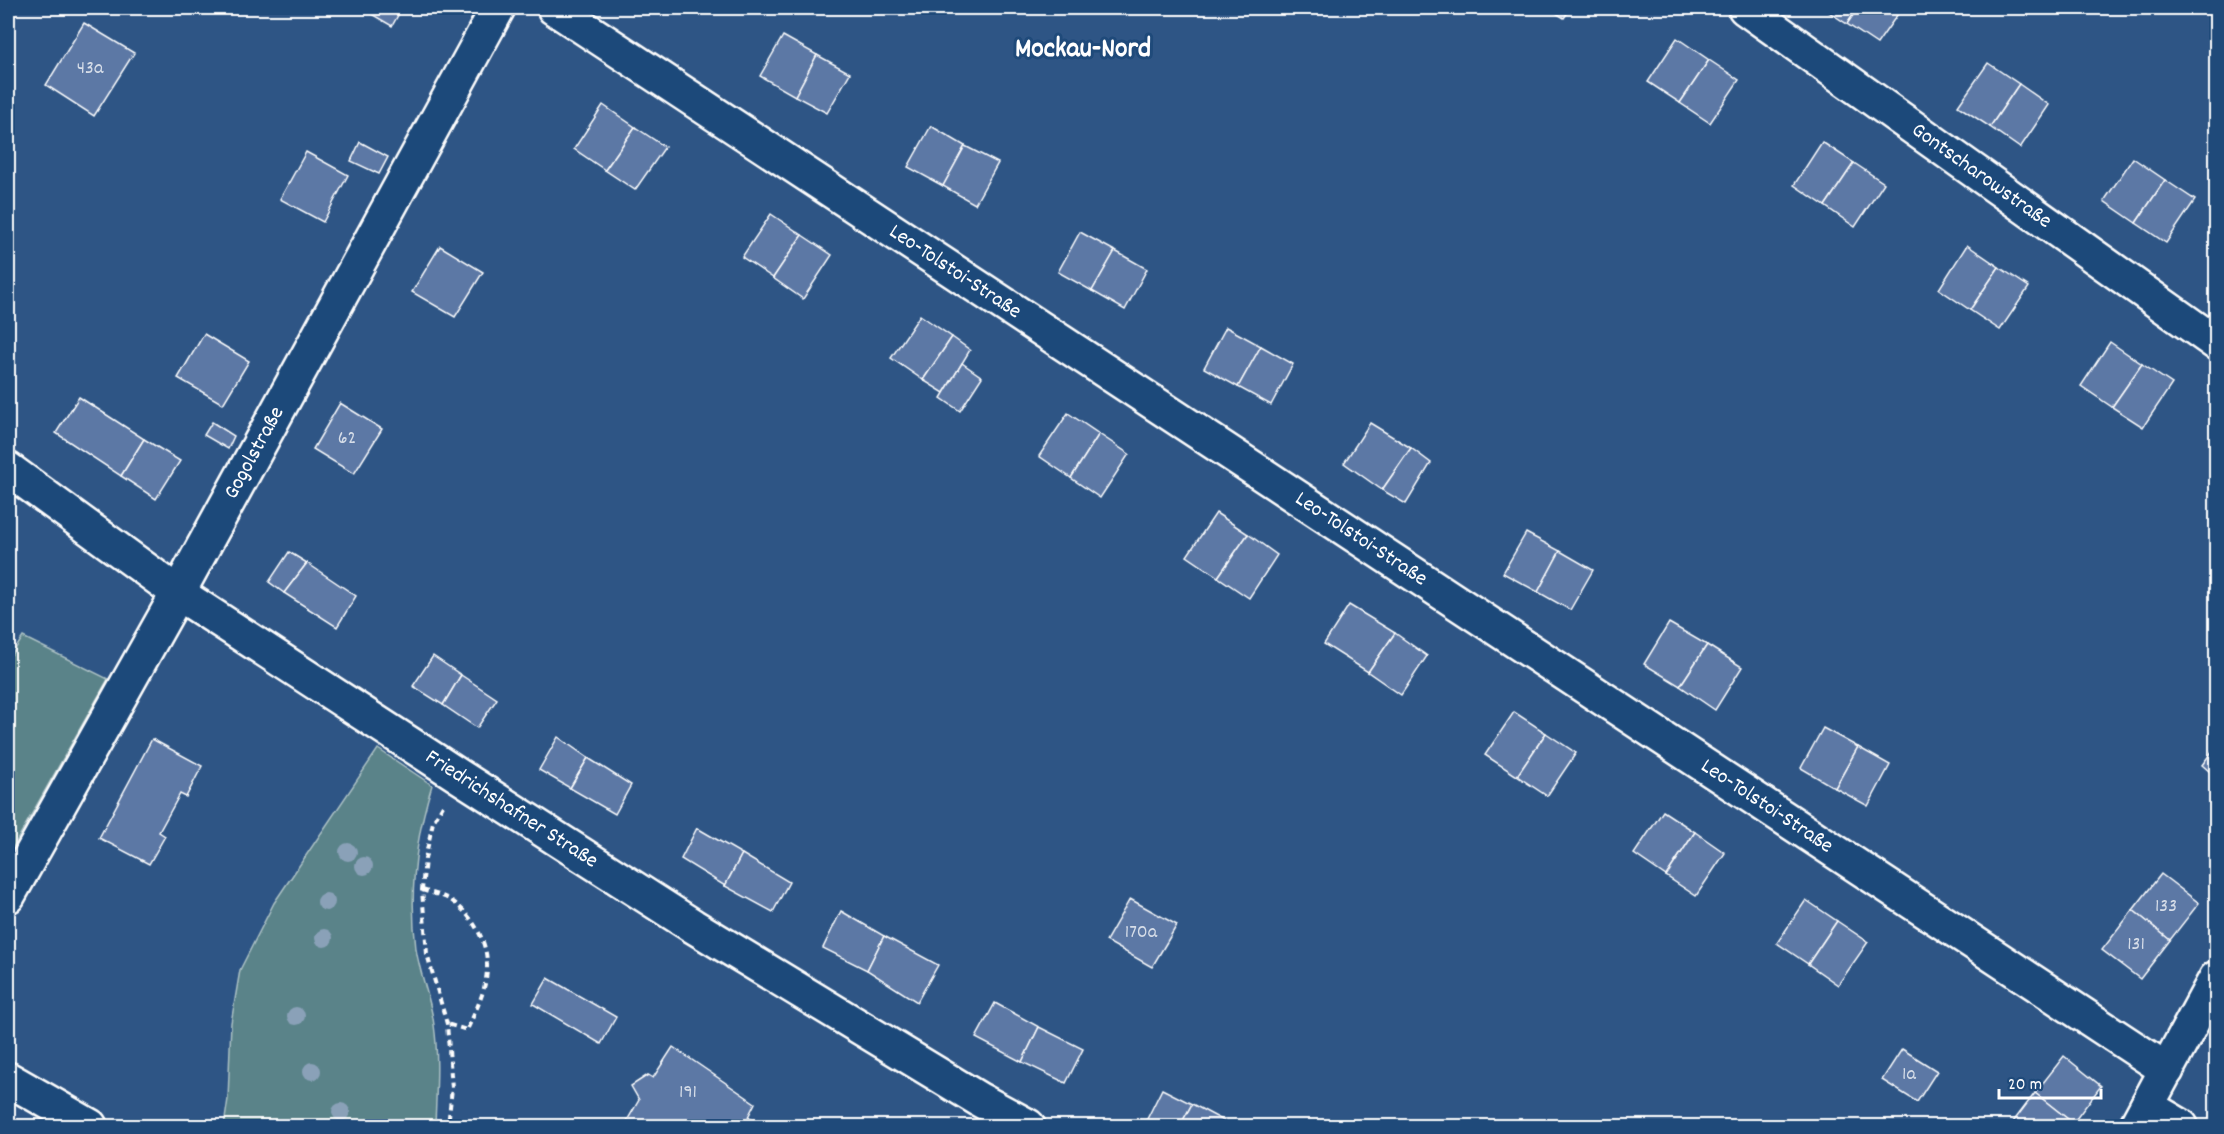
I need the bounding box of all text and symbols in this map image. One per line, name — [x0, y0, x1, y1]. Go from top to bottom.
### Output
district label: Mockau-Nord — [1015, 31, 1151, 71]
house number: 43a — [77, 55, 104, 83]
street label: Gontscharowstraße — [1905, 115, 2058, 237]
street label: Leo-Tolstoi-Straße — [882, 217, 1027, 327]
street label: Gogolstraße — [217, 401, 293, 505]
house number: 62 — [338, 425, 356, 453]
street label: Leo-Tolstoi-Straße — [1288, 484, 1433, 594]
street label: Friedrichshafner Straße — [419, 742, 604, 877]
street label: Leo-Tolstoi-Straße — [1694, 751, 1839, 862]
house number: 133 — [2155, 893, 2177, 921]
house number: 170a — [1125, 919, 1158, 947]
house number: 131 — [2127, 931, 2145, 959]
house number: 1a — [1902, 1061, 1916, 1089]
scale bar — [1999, 1062, 2101, 1100]
text: 20 m — [2008, 1073, 2042, 1098]
house number: 191 — [679, 1079, 697, 1107]

